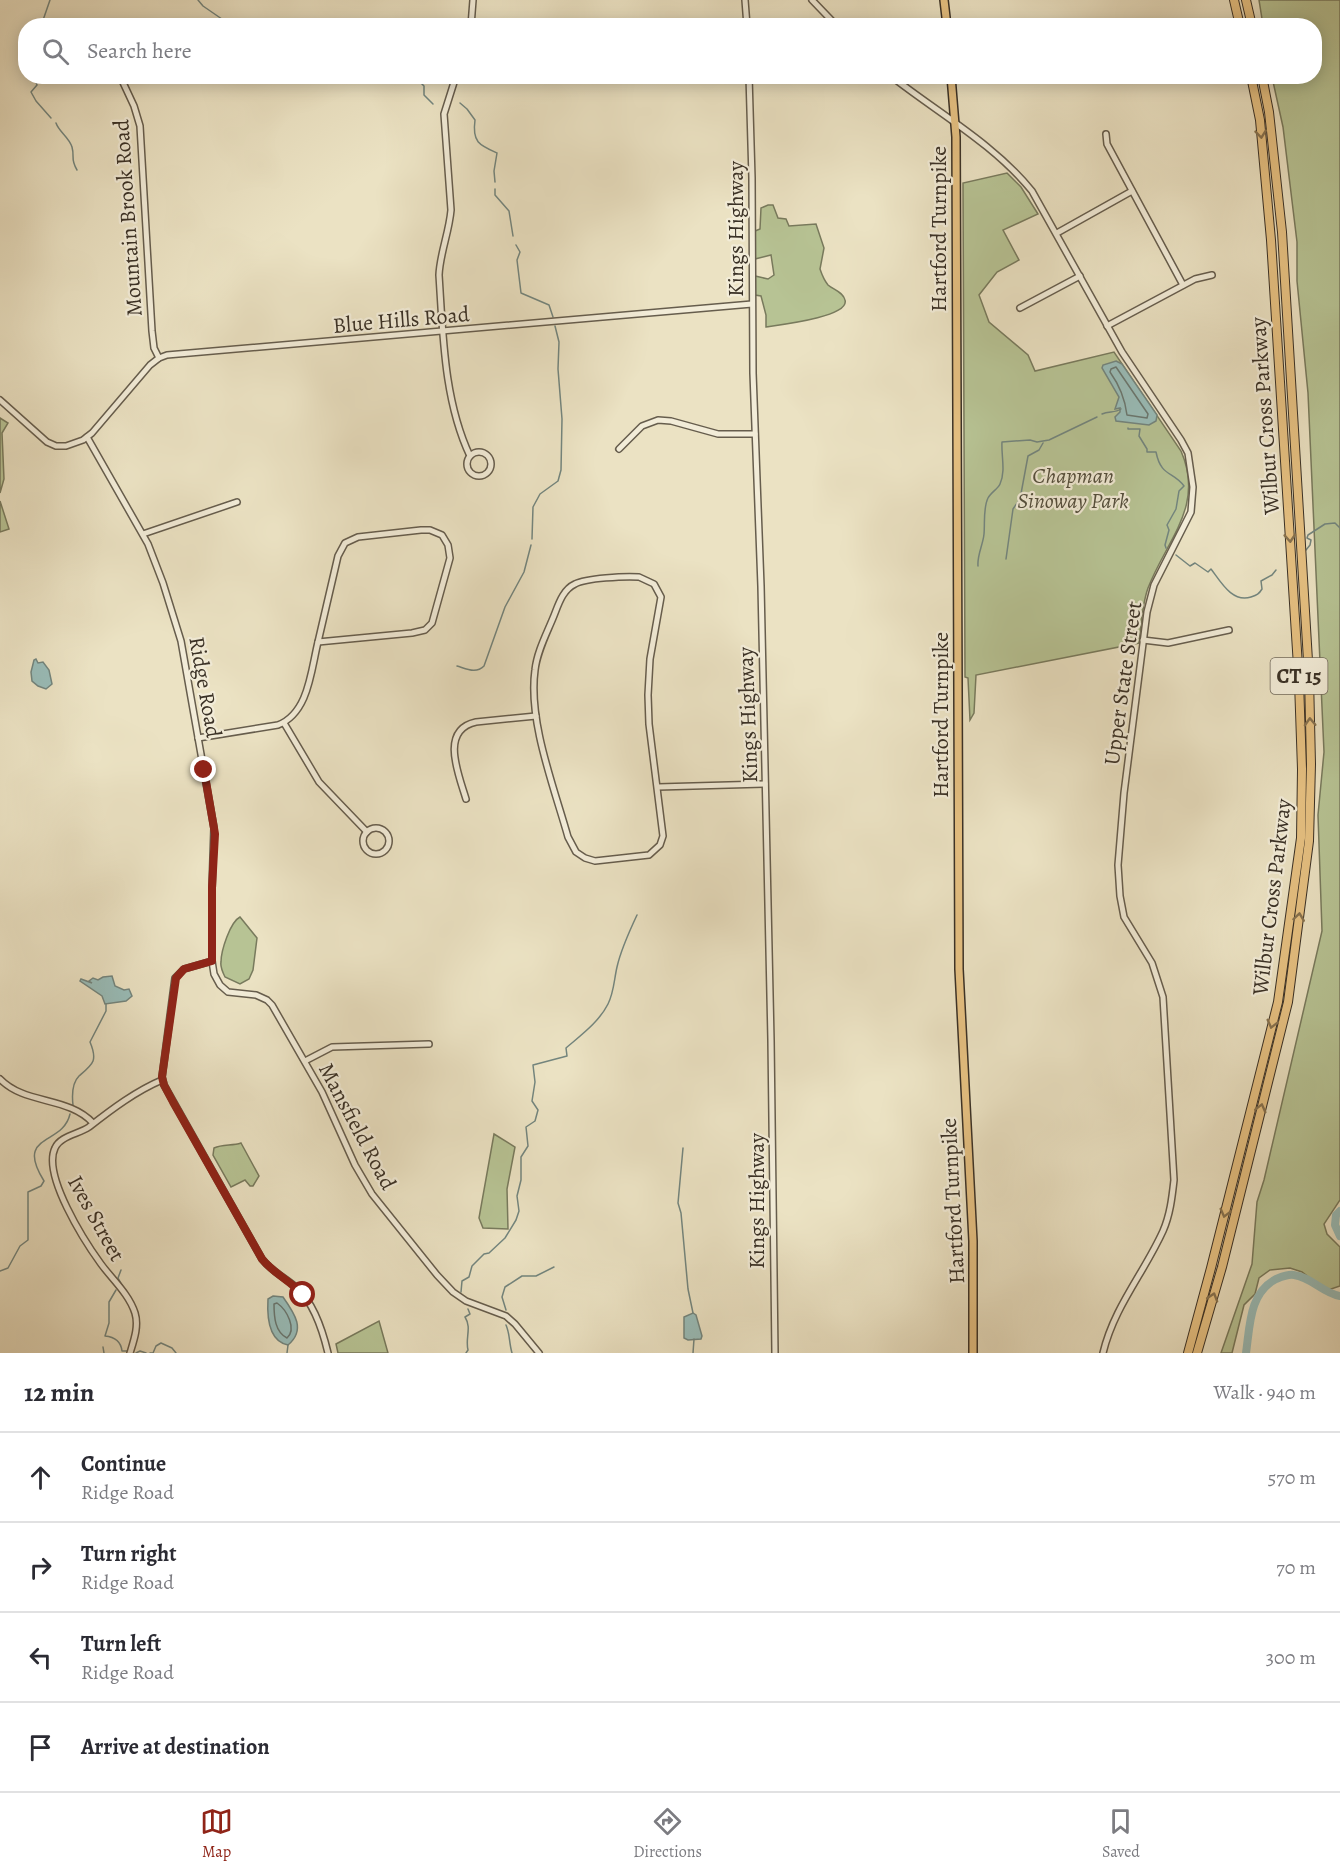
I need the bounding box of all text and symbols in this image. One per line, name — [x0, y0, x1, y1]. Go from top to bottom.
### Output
search box — [18, 18, 1322, 84]
icon: search — [39, 35, 72, 68]
text: Search here — [87, 36, 192, 66]
street label: Mountain Brook Road — [106, 118, 150, 317]
one-way arrow — [1254, 129, 1267, 139]
street label: Hartford Turnpike — [924, 146, 954, 312]
street label: Kings Highway — [721, 161, 751, 297]
street label: Blue Hills Road — [332, 299, 471, 341]
street label: Wilbur Cross Parkway — [1243, 316, 1287, 517]
park label: Chapman Sinoway Park — [1017, 461, 1129, 516]
one-way arrow — [1283, 533, 1296, 542]
street label: Upper State Street — [1097, 599, 1149, 767]
street label: Hartford Turnpike — [926, 632, 956, 798]
street label: Ridge Road — [181, 634, 229, 740]
street label: Kings Highway — [731, 646, 765, 783]
road number: CT 15 — [1270, 658, 1328, 694]
one-way arrow — [1304, 718, 1316, 727]
route end — [190, 756, 216, 782]
street label: Wilbur Cross Parkway — [1245, 797, 1299, 998]
one-way arrow — [1292, 912, 1304, 921]
one-way arrow — [1267, 1019, 1280, 1029]
street label: Mansfield Road — [311, 1058, 403, 1195]
one-way arrow — [1254, 1103, 1267, 1113]
street label: Hartford Turnpike — [934, 1117, 972, 1285]
street label: Kings Highway — [742, 1133, 772, 1269]
street label: Ives Street — [60, 1170, 132, 1267]
one-way arrow — [1220, 1208, 1232, 1218]
route start — [289, 1281, 315, 1307]
one-way arrow — [1205, 1292, 1218, 1303]
text: 12 min — [24, 1375, 94, 1410]
text: Walk · 940 m — [1214, 1379, 1316, 1406]
text: Continue — [81, 1449, 166, 1479]
icon: ahead — [24, 1461, 57, 1494]
text: 570 m — [1268, 1464, 1316, 1491]
text: Ridge Road — [81, 1479, 174, 1506]
text: Turn right — [81, 1539, 177, 1569]
icon: right — [24, 1551, 57, 1584]
text: 70 m — [1276, 1554, 1316, 1581]
text: Ridge Road — [81, 1569, 174, 1596]
text: Turn left — [81, 1629, 161, 1659]
icon: left — [24, 1641, 57, 1674]
text: 300 m — [1266, 1644, 1316, 1671]
text: Ridge Road — [81, 1659, 174, 1686]
icon: arrive — [24, 1731, 57, 1764]
text: Arrive at destination — [81, 1732, 270, 1762]
tab: Map — [200, 1805, 233, 1863]
tab: Directions — [633, 1805, 702, 1863]
tab: Saved — [1102, 1805, 1140, 1863]

